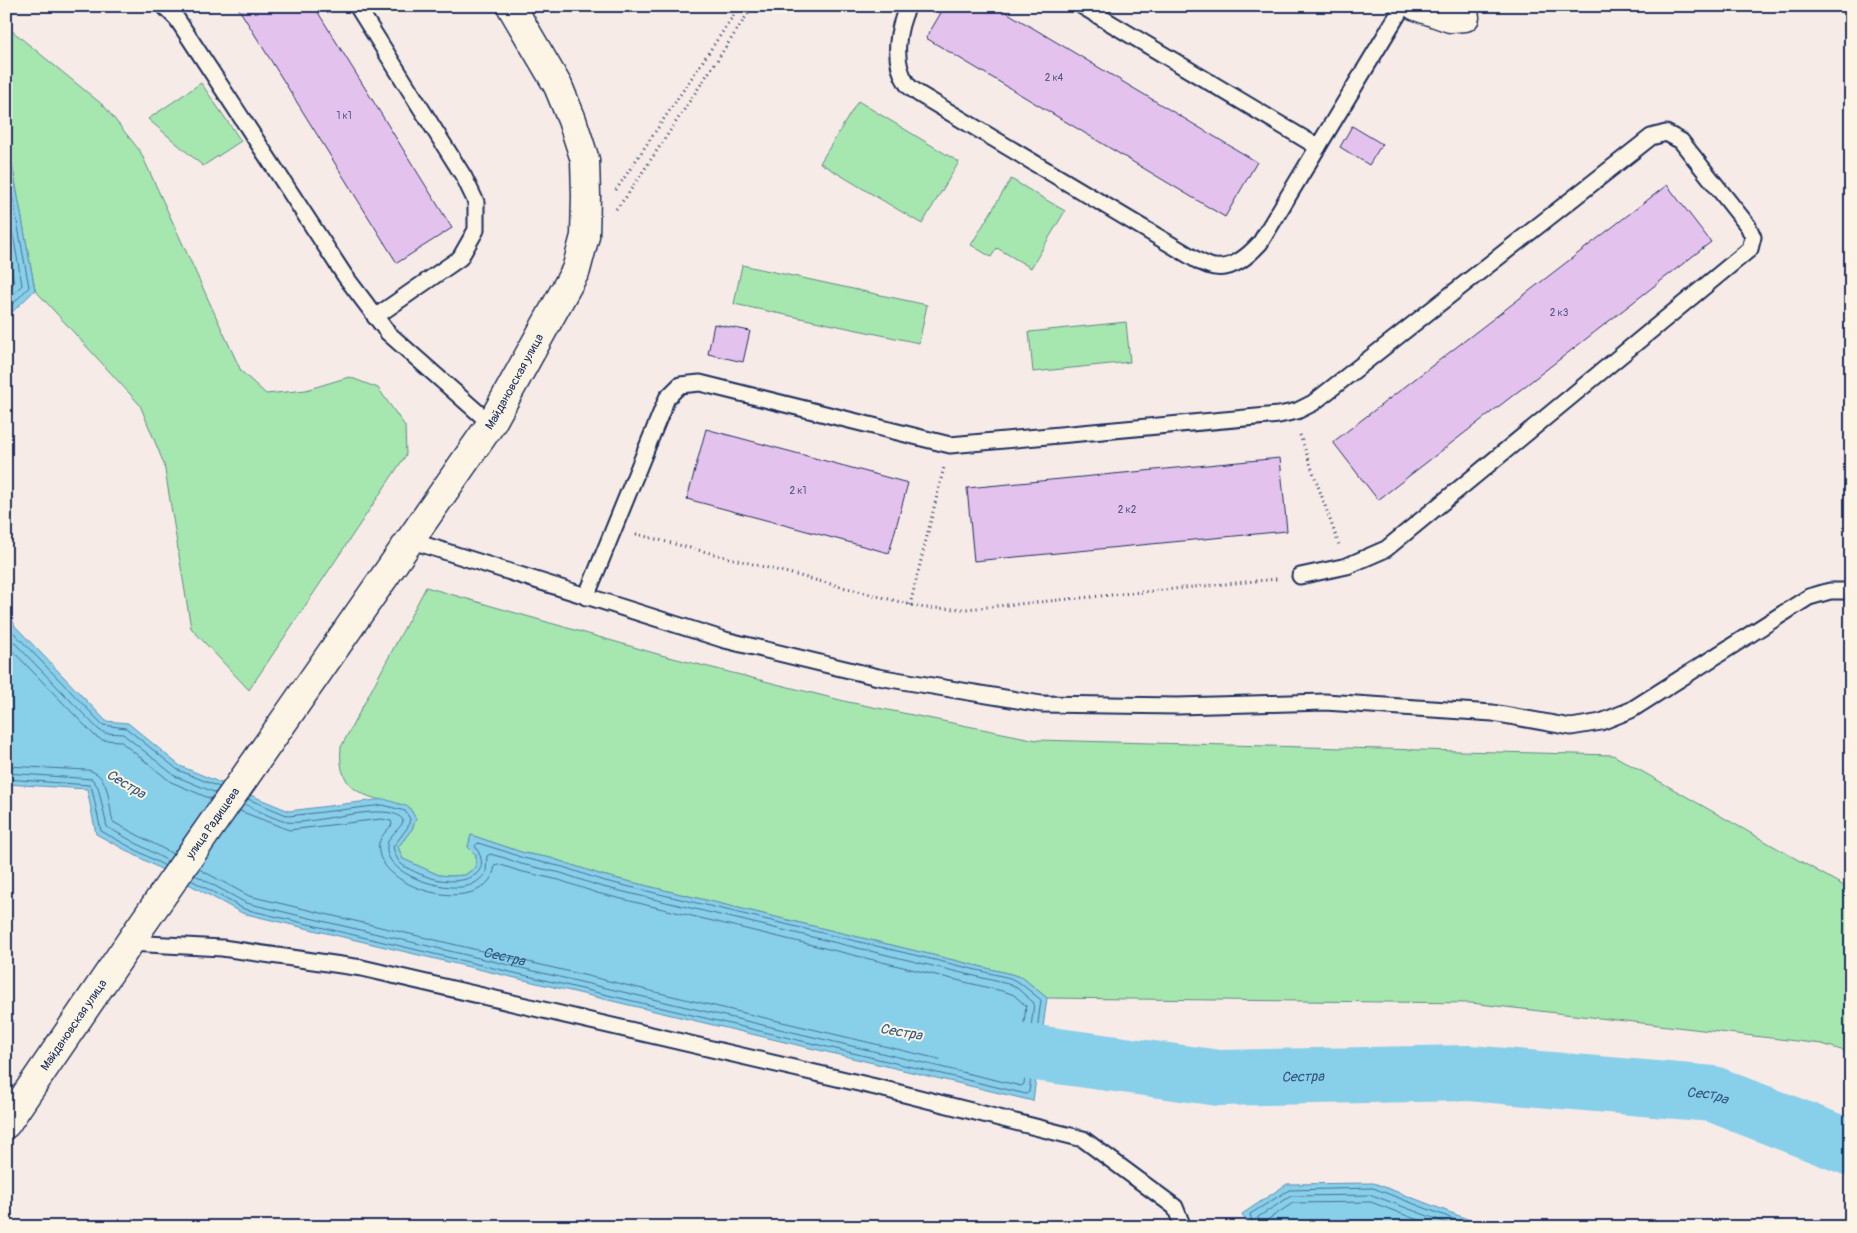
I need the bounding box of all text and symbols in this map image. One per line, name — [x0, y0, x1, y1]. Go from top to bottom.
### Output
house number: 2 к4 — [1045, 72, 1064, 84]
house number: 1 к1 — [336, 110, 352, 122]
house number: 2 к3 — [1550, 307, 1569, 319]
street label: Майдановская улица — [482, 331, 547, 433]
house number: 2 к1 — [790, 485, 806, 497]
house number: 2 к2 — [1118, 504, 1137, 516]
water label: Сестра — [103, 766, 150, 803]
street label: улица Радищева — [182, 784, 243, 863]
water label: Сестра — [481, 943, 528, 970]
street label: Майдановская улица — [37, 976, 110, 1073]
water label: Сестра — [879, 1020, 925, 1044]
water label: Сестра — [1281, 1067, 1326, 1085]
water label: Сестра — [1686, 1083, 1732, 1108]

